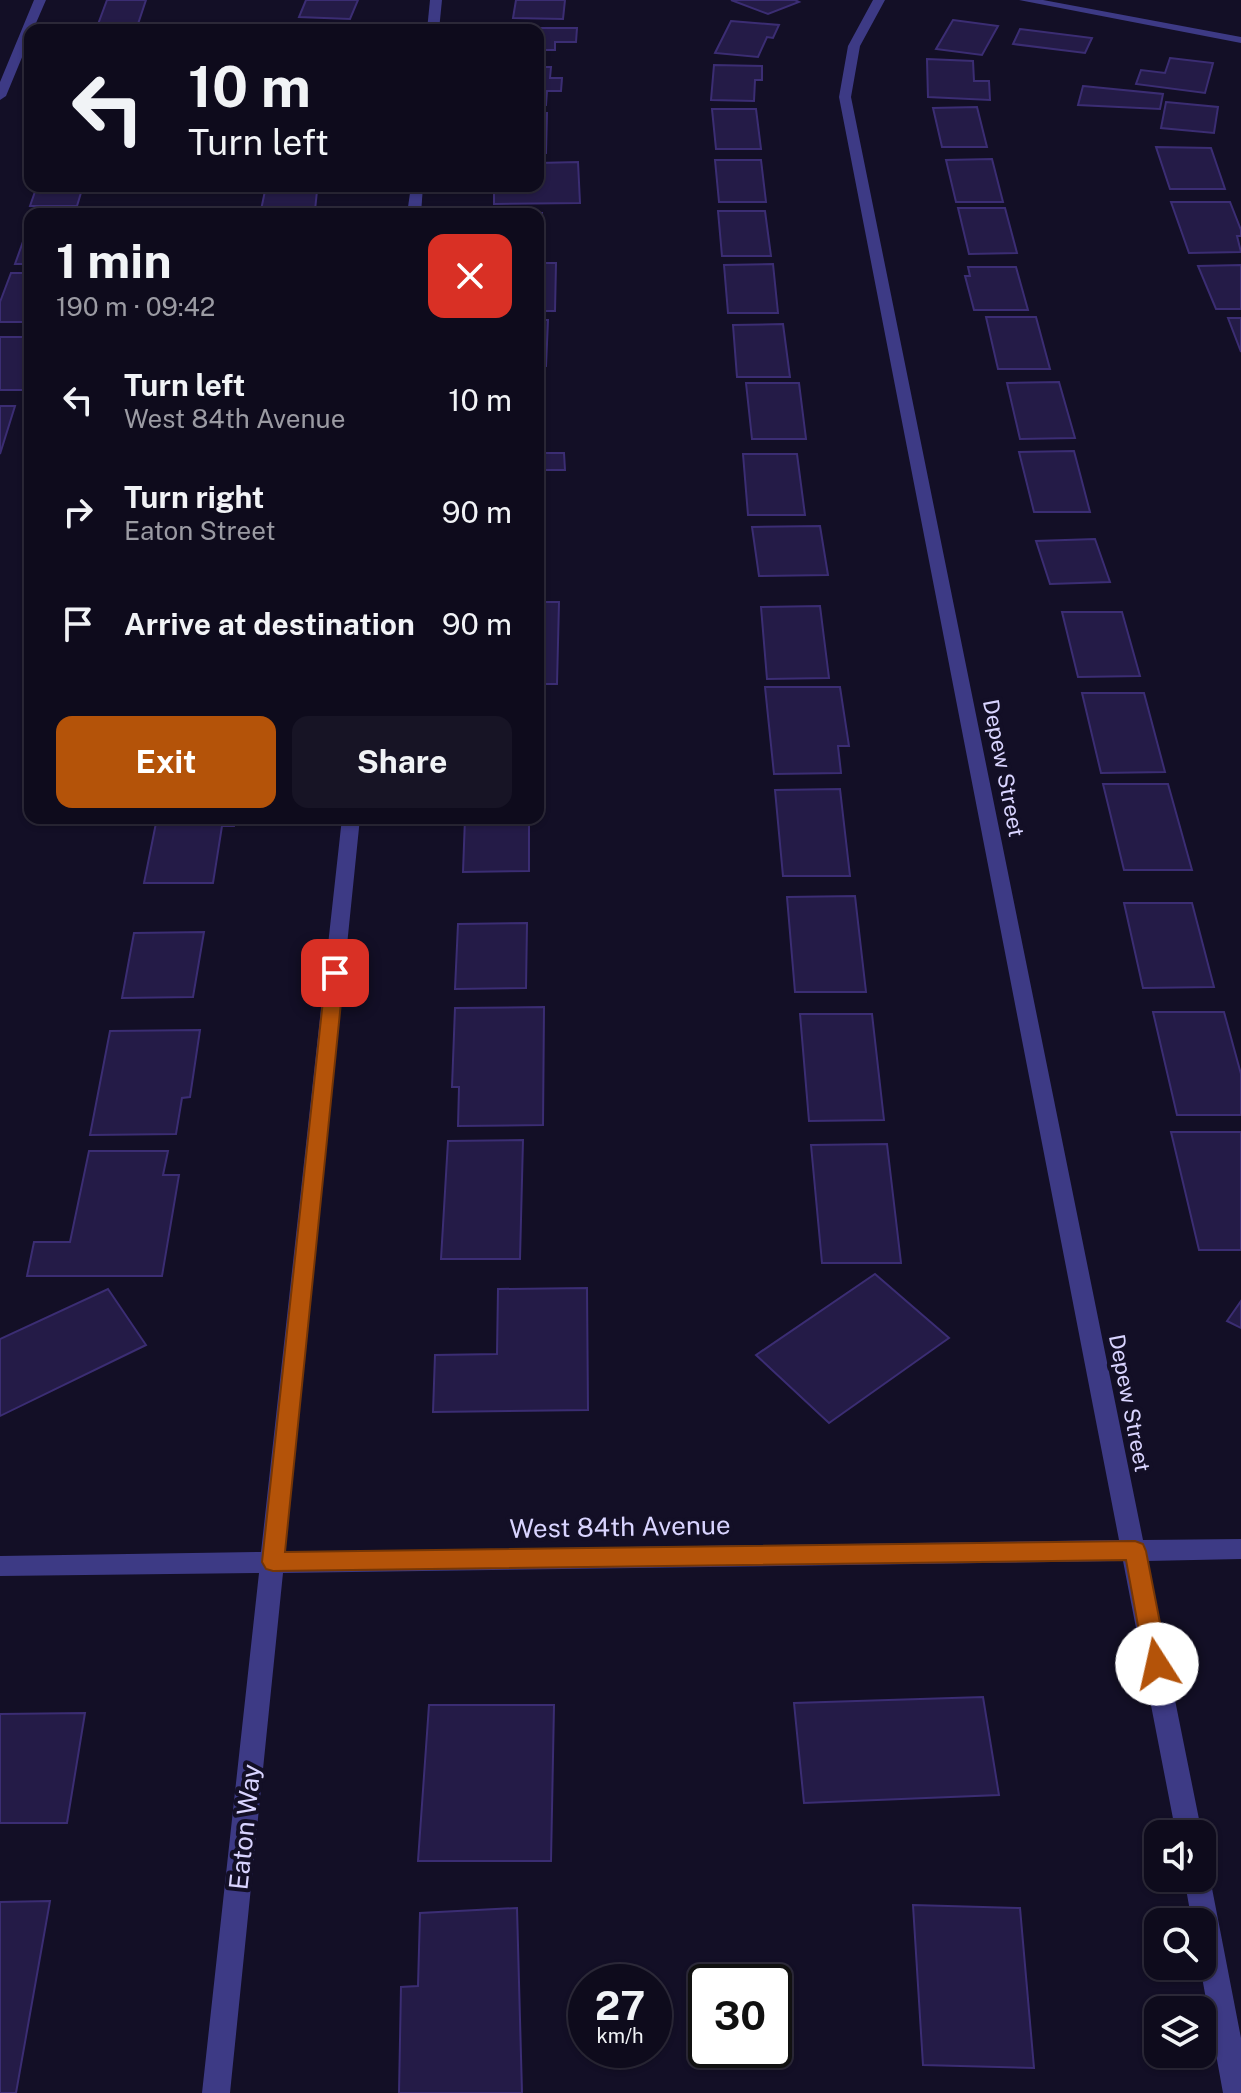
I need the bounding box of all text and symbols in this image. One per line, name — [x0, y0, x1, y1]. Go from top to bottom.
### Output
text: 10 m — [188, 54, 311, 120]
icon: left — [56, 56, 160, 160]
text: Turn left — [188, 121, 329, 163]
text: 1 min — [56, 232, 172, 289]
button: close — [428, 234, 512, 318]
text: 190 m · 09:42 — [56, 291, 215, 322]
text: Turn left — [124, 367, 245, 403]
icon: left — [56, 378, 100, 422]
text: 10 m — [448, 382, 512, 418]
text: West 84th Avenue — [124, 403, 345, 434]
text: Turn right — [124, 479, 264, 515]
icon: right — [56, 490, 100, 534]
text: 90 m — [442, 494, 512, 530]
text: Eaton Street — [124, 515, 276, 546]
icon: arrive — [56, 602, 100, 646]
text: Arrive at destination — [124, 606, 415, 642]
text: 90 m — [442, 606, 512, 642]
street label: Depew Street — [978, 697, 1030, 839]
button: Exit — [56, 716, 276, 808]
button: Share — [292, 716, 512, 808]
pin — [301, 939, 369, 1007]
icon: arrive — [313, 951, 357, 995]
street label: Depew Street — [1104, 1332, 1156, 1474]
street label: West 84th Avenue — [509, 1509, 731, 1544]
position arrow — [1115, 1622, 1199, 1706]
street label: Eaton Way — [222, 1762, 267, 1891]
map controls — [1144, 1820, 1216, 2068]
button: sound — [1144, 1820, 1216, 1892]
button: search — [1144, 1908, 1216, 1980]
speed limit sign: 30 — [688, 1964, 792, 2068]
text: 27 — [595, 1982, 645, 2029]
button: layers — [1144, 1996, 1216, 2068]
text: km/h — [596, 2024, 644, 2048]

